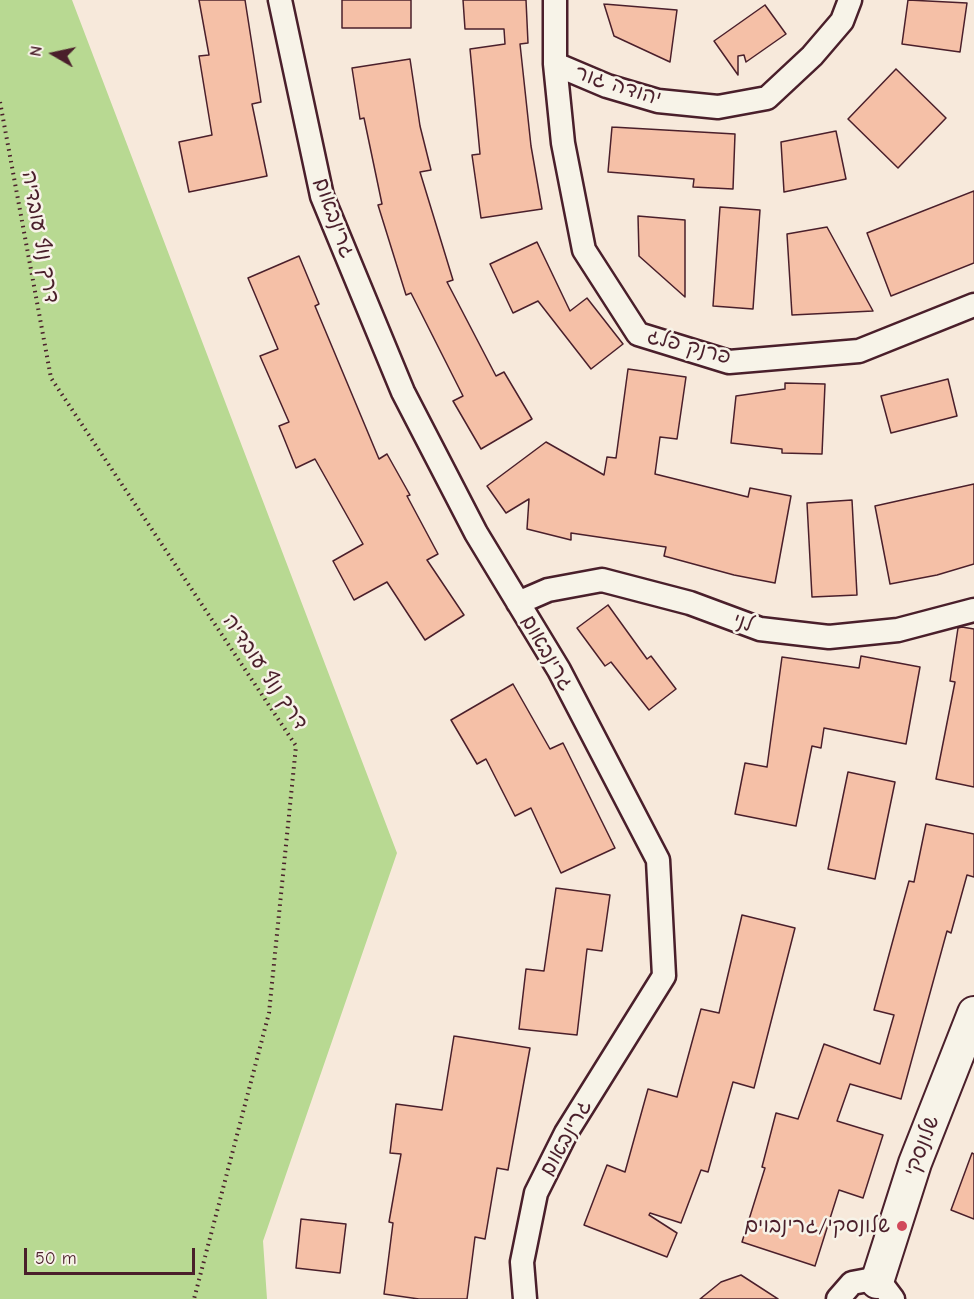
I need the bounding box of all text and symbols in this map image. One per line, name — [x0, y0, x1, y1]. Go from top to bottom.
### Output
north arrow — [24, 24, 84, 84]
text: N — [27, 45, 46, 58]
street label: יהודה גור — [572, 60, 664, 112]
street label: דרך נוף עובדיה — [16, 169, 64, 305]
street label: גרינבאום — [308, 175, 360, 261]
street label: פרנק פלג — [644, 324, 734, 370]
street label: לני — [730, 608, 756, 638]
street label: דרך נוף עובדיה — [217, 609, 313, 735]
street label: גרינבאום — [515, 611, 579, 695]
street label: גרינבאום — [535, 1095, 597, 1181]
street label: שלונסקי — [899, 1112, 945, 1180]
place label: שלונסקי/גרינבוים — [744, 1213, 890, 1239]
marker: שלונסקי/גרינבוים — [895, 1219, 909, 1233]
scale bar — [27, 1236, 198, 1274]
text: 50 m — [35, 1248, 77, 1269]

